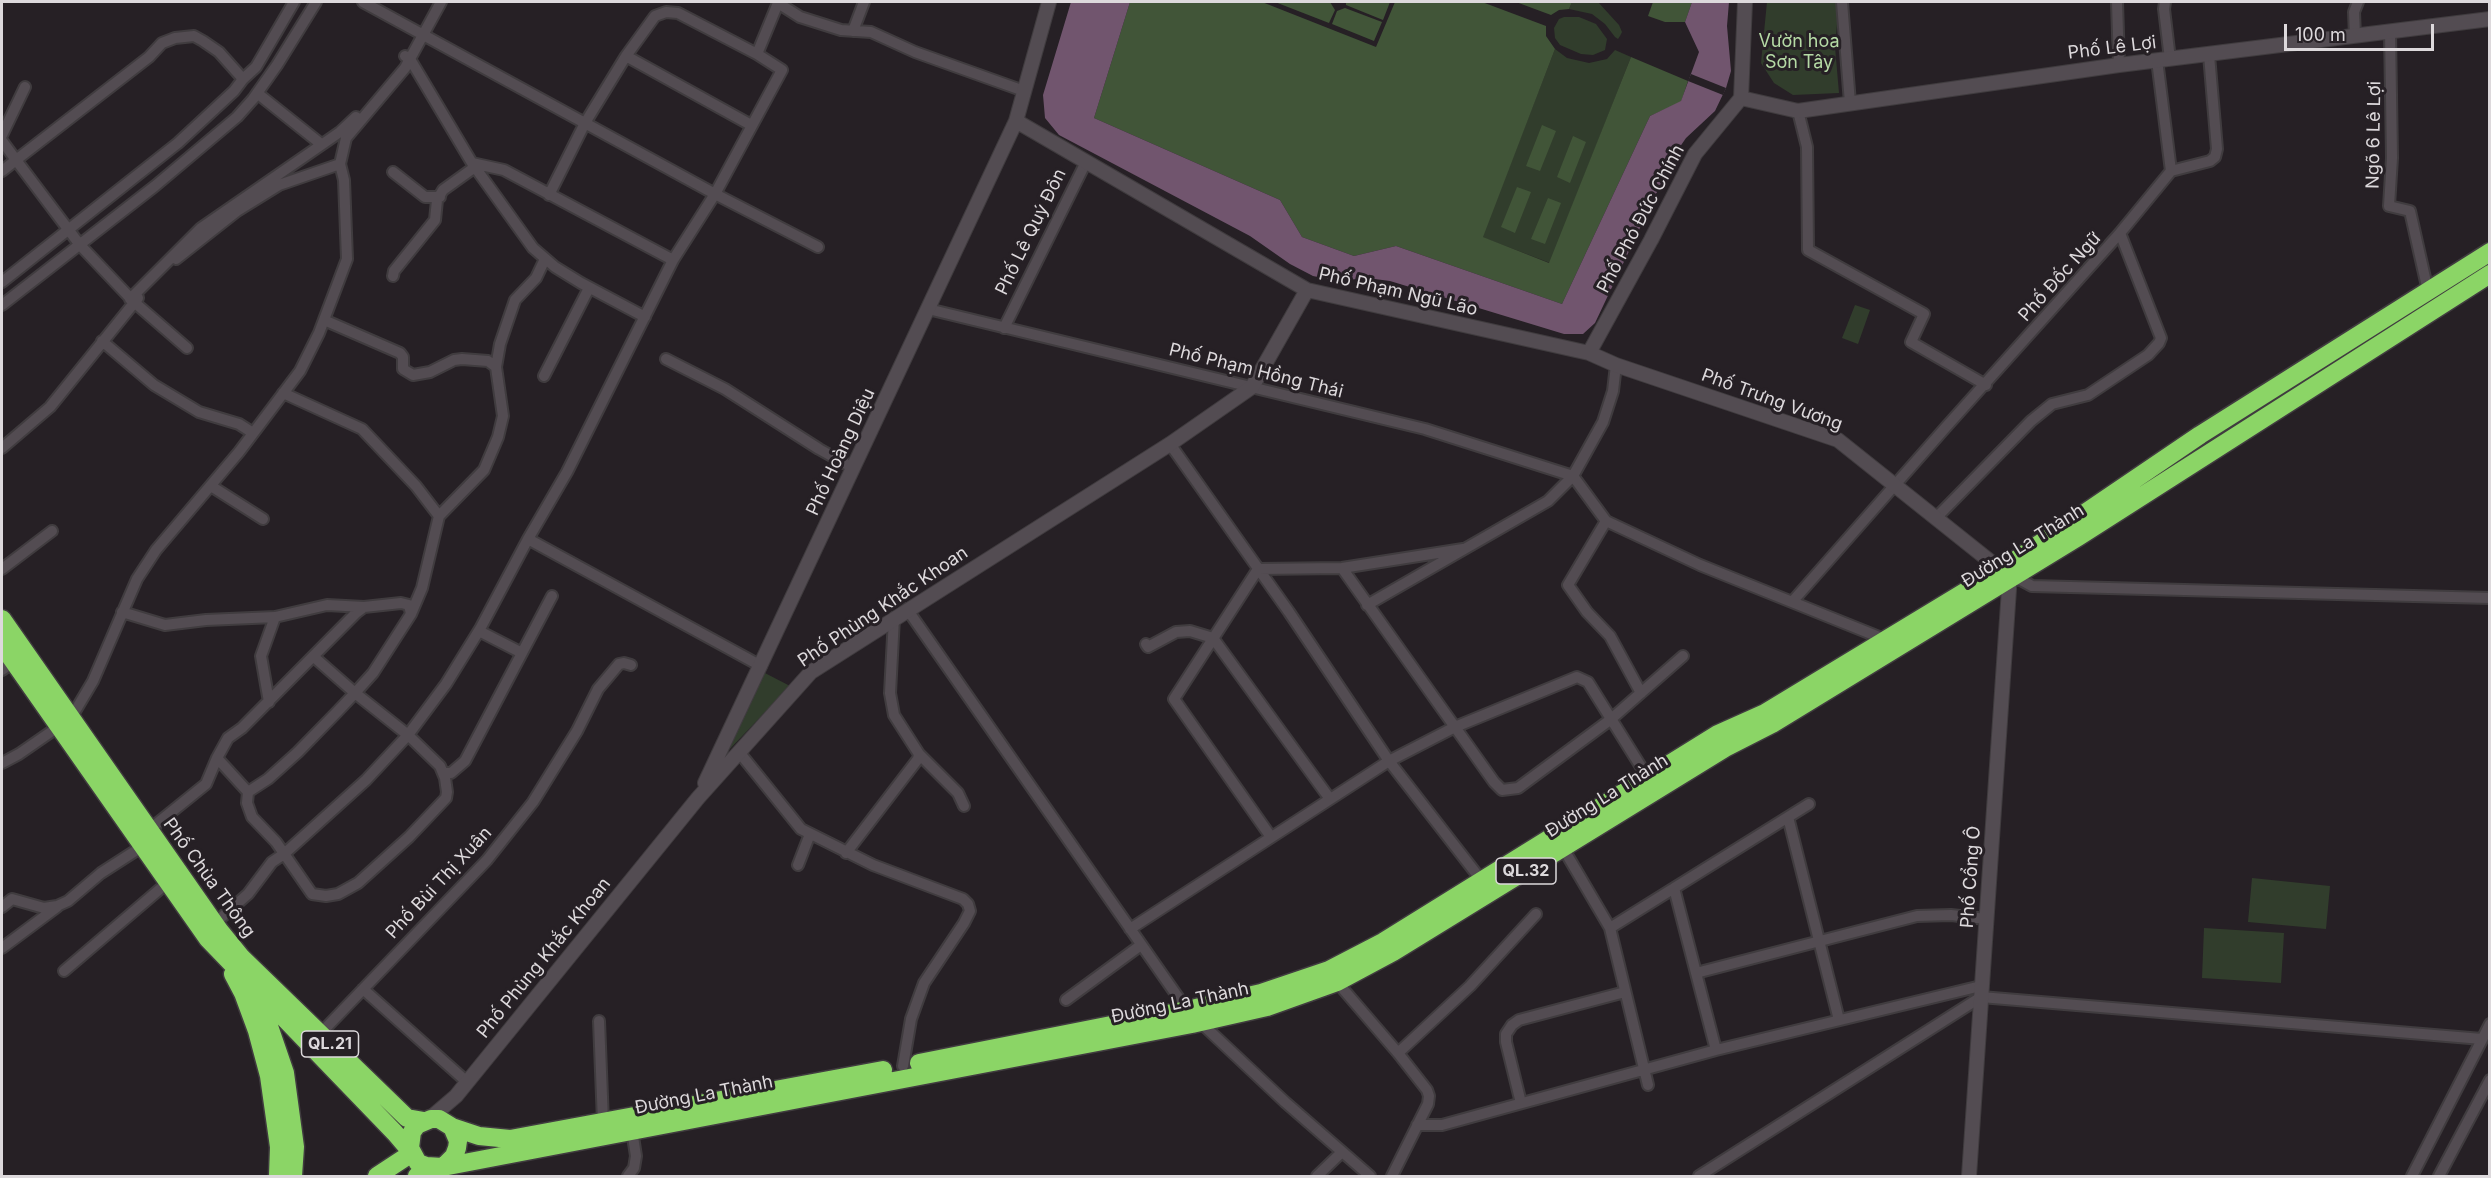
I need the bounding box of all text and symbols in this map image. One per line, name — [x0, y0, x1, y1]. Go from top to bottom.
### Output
scale bar — [2287, 12, 2437, 50]
text: 100 m — [2295, 24, 2346, 45]
park label: Vườn hoa Sơn Tây — [1758, 31, 1840, 74]
street label: Phố Lê Lợi — [2067, 32, 2157, 64]
street label: Ngõ 6 Lê Lợi — [2362, 81, 2386, 189]
street label: Phố Phó Đức Chính — [1593, 141, 1689, 297]
street label: Phố Lê Quý Đôn — [991, 165, 1071, 299]
street label: Phố Đốc Ngữ — [2014, 228, 2106, 326]
street label: Phố Phạm Ngũ Lão — [1316, 263, 1480, 321]
street label: Phố Phạm Hồng Thái — [1167, 339, 1345, 403]
street label: Phố Trưng Vương — [1698, 364, 1846, 436]
street label: Phố Hoàng Diệu — [802, 385, 880, 519]
street label: Đường La Thành — [1958, 500, 2088, 592]
street label: Phố Phùng Khắc Khoan — [794, 542, 972, 672]
street label: Đường La Thành — [1542, 750, 1672, 842]
street label: Phố Chùa Thông — [158, 814, 260, 942]
street label: Phố Bùi Thị Xuân — [382, 823, 496, 943]
street label: Phố Cổng Ô — [1957, 825, 1985, 929]
road number: QL.32 — [1496, 858, 1556, 884]
street label: Phố Phùng Khắc Khoan — [473, 873, 615, 1043]
street label: Đường La Thành — [1109, 978, 1251, 1028]
road number: QL.21 — [302, 1031, 358, 1057]
street label: Đường La Thành — [633, 1071, 775, 1119]

